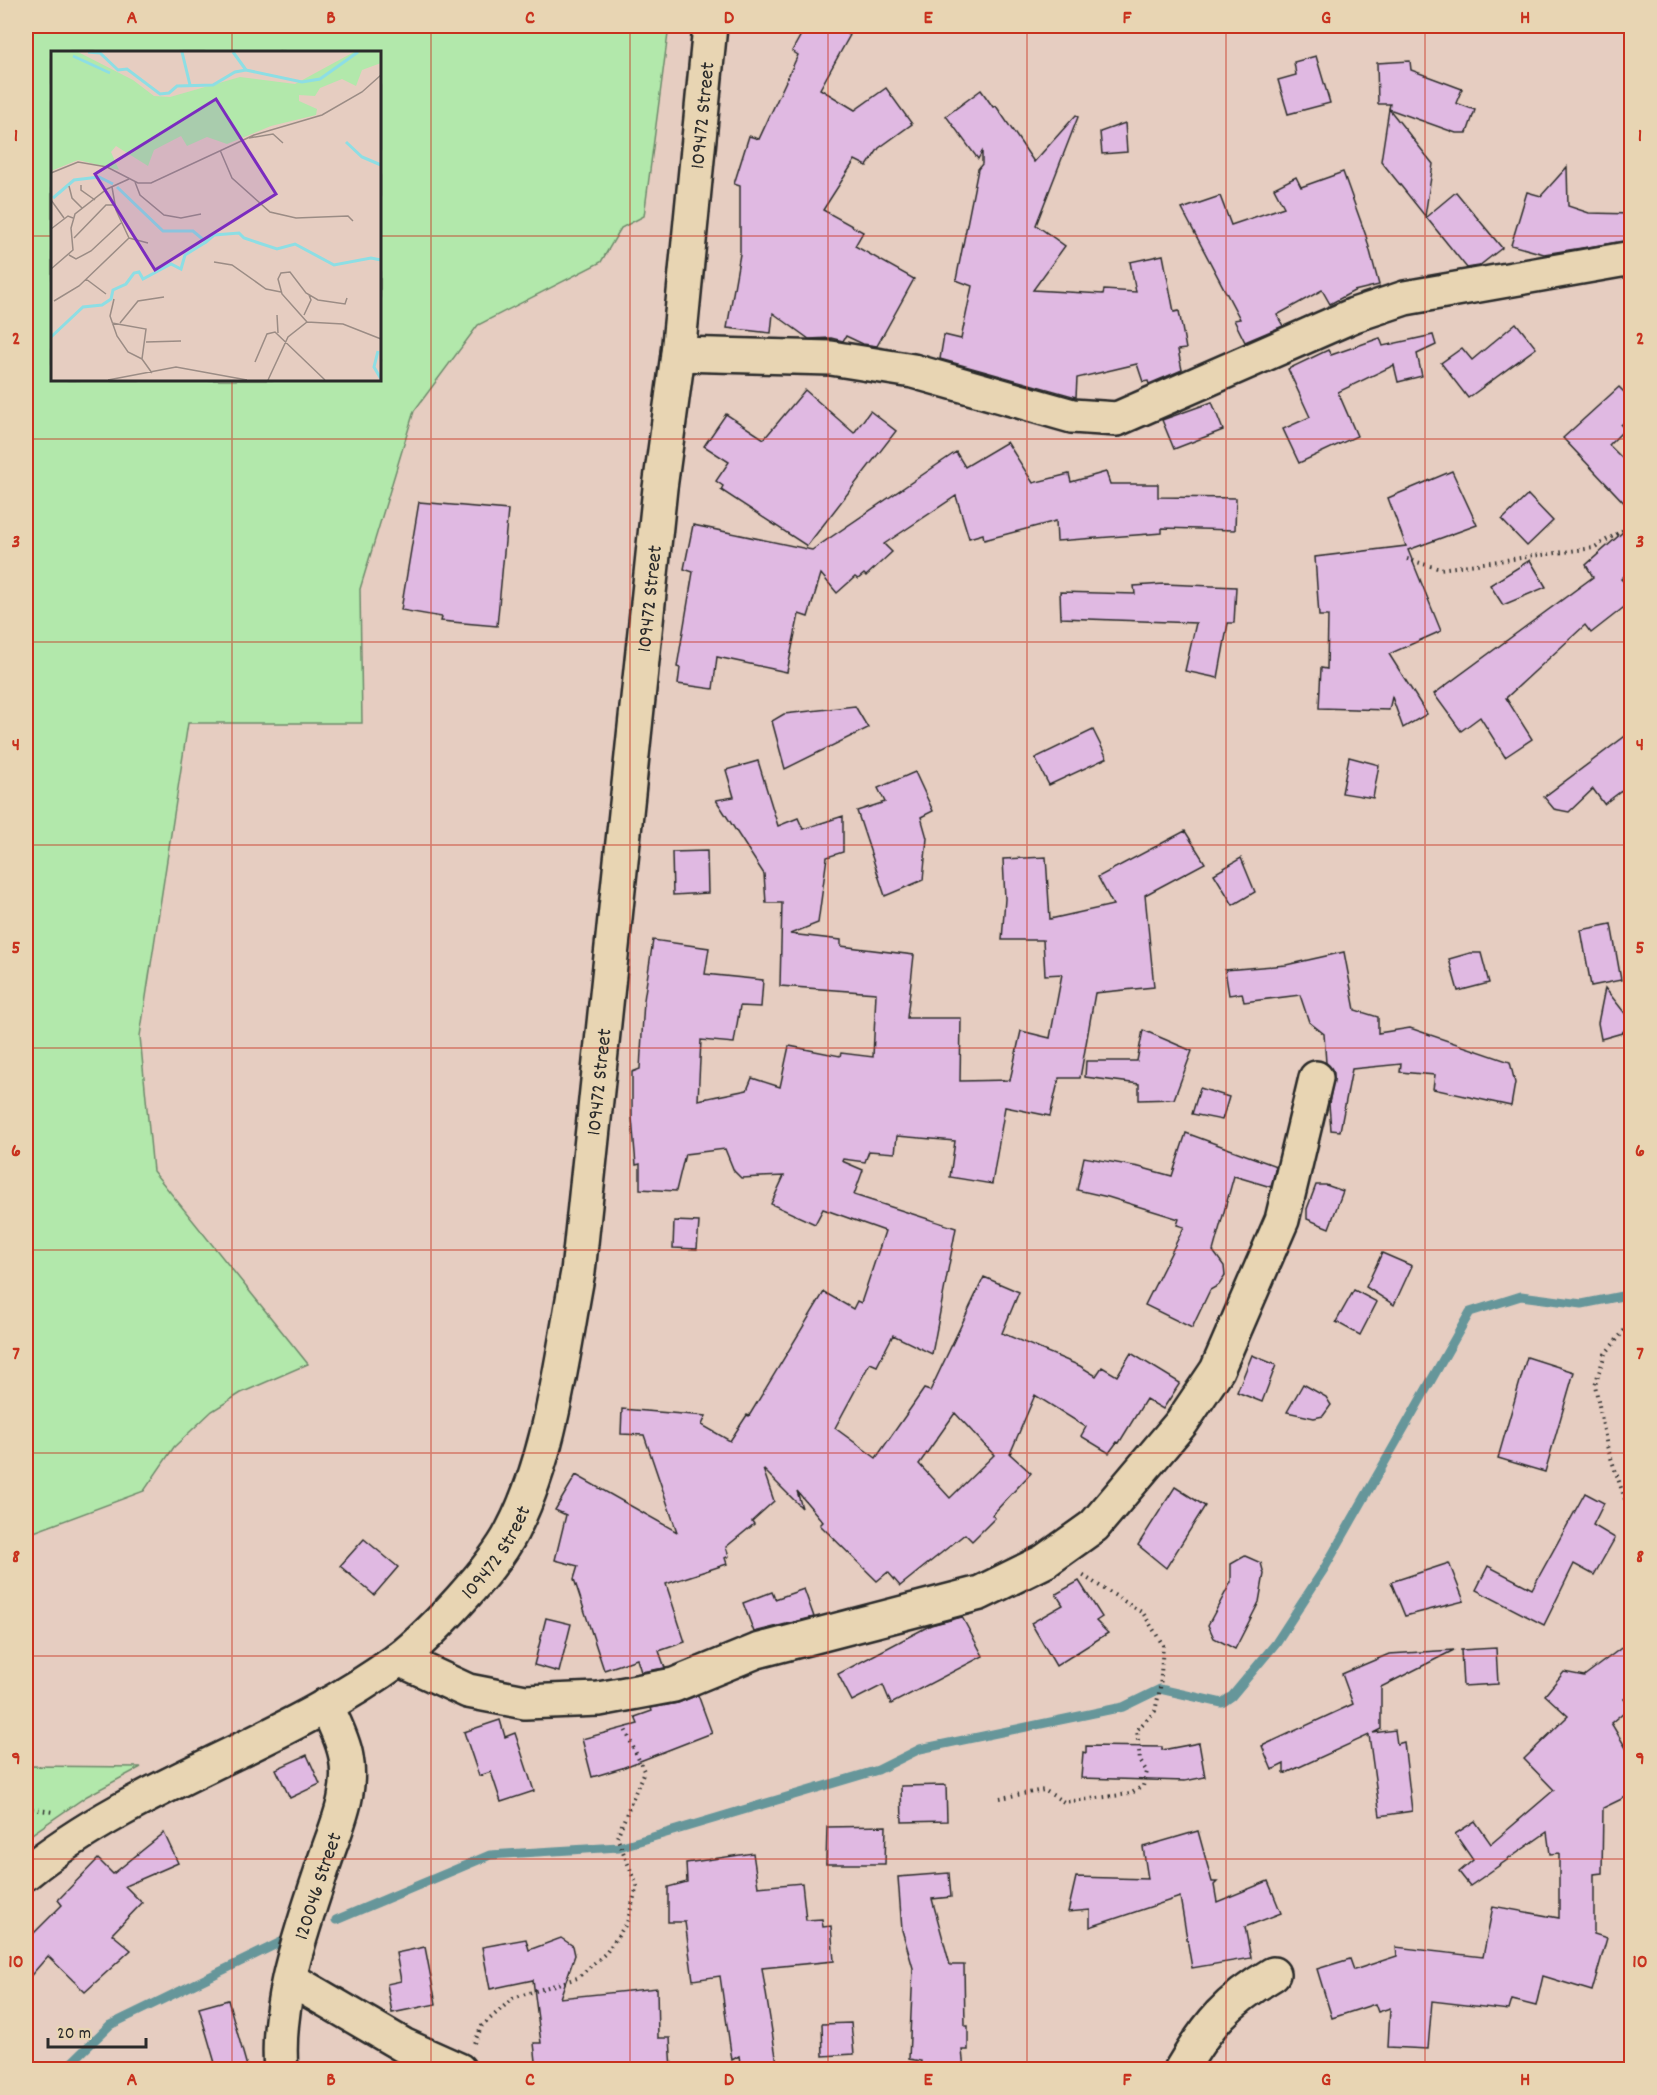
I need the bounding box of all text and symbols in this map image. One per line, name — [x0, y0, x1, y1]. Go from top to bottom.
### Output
text: A — [127, 5, 138, 33]
text: B — [326, 5, 336, 33]
text: C — [525, 5, 535, 33]
text: D — [724, 5, 735, 33]
text: E — [923, 5, 933, 33]
text: F — [1123, 5, 1133, 33]
text: G — [1321, 5, 1331, 33]
text: H — [1520, 5, 1530, 33]
inset map — [51, 51, 381, 381]
street label: 109472 Street — [684, 60, 724, 171]
text: 1 — [14, 123, 18, 151]
text: 1 — [1638, 123, 1642, 151]
text: 2 — [12, 326, 20, 354]
text: 2 — [1636, 326, 1644, 354]
text: 3 — [12, 529, 20, 557]
text: 3 — [1636, 529, 1644, 557]
street label: 109472 Street — [631, 543, 672, 654]
text: 4 — [12, 732, 20, 760]
text: 4 — [1636, 732, 1644, 760]
text: 5 — [11, 935, 21, 963]
text: 5 — [1635, 935, 1645, 963]
street label: 109472 Street — [580, 1027, 621, 1137]
text: 6 — [11, 1138, 21, 1166]
text: 6 — [1635, 1138, 1645, 1166]
text: 7 — [12, 1341, 20, 1369]
text: 7 — [1636, 1341, 1644, 1369]
street label: 109472 Street — [455, 1501, 540, 1607]
text: 8 — [12, 1544, 20, 1572]
text: 8 — [1636, 1544, 1644, 1572]
text: 9 — [11, 1746, 21, 1774]
text: 9 — [1635, 1746, 1645, 1774]
street label: 120046 Street — [288, 1829, 352, 1944]
text: 10 — [8, 1949, 24, 1977]
text: 10 — [1632, 1949, 1648, 1977]
scale bar — [48, 2011, 146, 2049]
text: 20 m — [57, 2022, 91, 2047]
text: A — [127, 2067, 138, 2095]
text: B — [326, 2067, 336, 2095]
text: C — [525, 2067, 535, 2095]
text: D — [724, 2067, 735, 2095]
text: E — [923, 2067, 933, 2095]
text: F — [1123, 2067, 1133, 2095]
text: G — [1321, 2067, 1331, 2095]
text: H — [1520, 2067, 1530, 2095]

